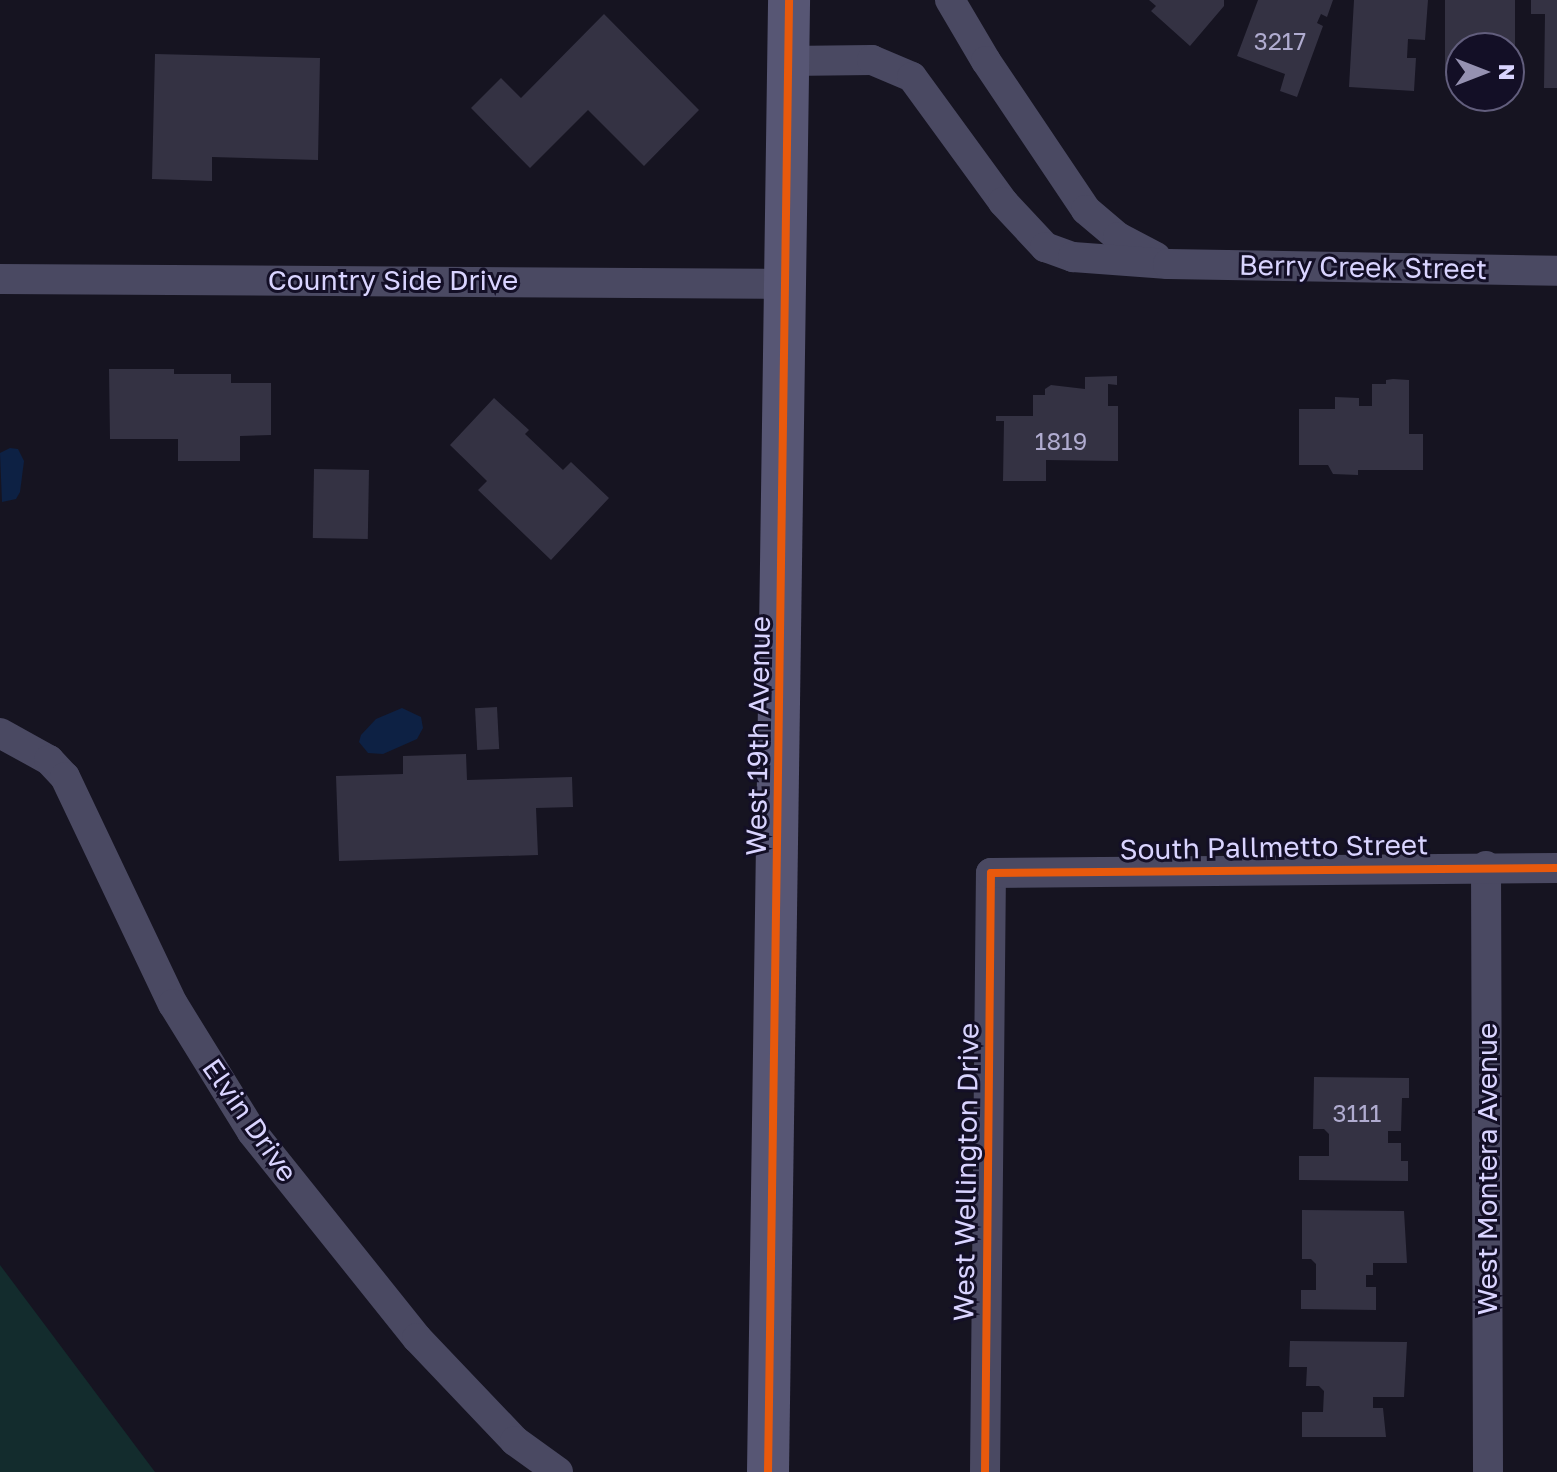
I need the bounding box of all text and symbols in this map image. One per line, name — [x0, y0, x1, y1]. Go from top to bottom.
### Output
house number: 3217 — [1254, 27, 1306, 55]
north arrow — [1445, 32, 1525, 112]
text: N — [1494, 64, 1521, 80]
street label: Berry Creek Street — [1239, 248, 1487, 286]
street label: Country Side Drive — [268, 263, 518, 297]
house number: 1819 — [1035, 427, 1087, 455]
street label: West 19th Avenue — [739, 616, 777, 856]
street label: South Pallmetto Street — [1119, 828, 1429, 866]
street label: West Wellington Drive — [947, 1022, 985, 1322]
street label: West Montera Avenue — [1470, 1023, 1504, 1315]
street label: Elvin Drive — [195, 1052, 305, 1188]
house number: 3111 — [1333, 1099, 1381, 1127]

